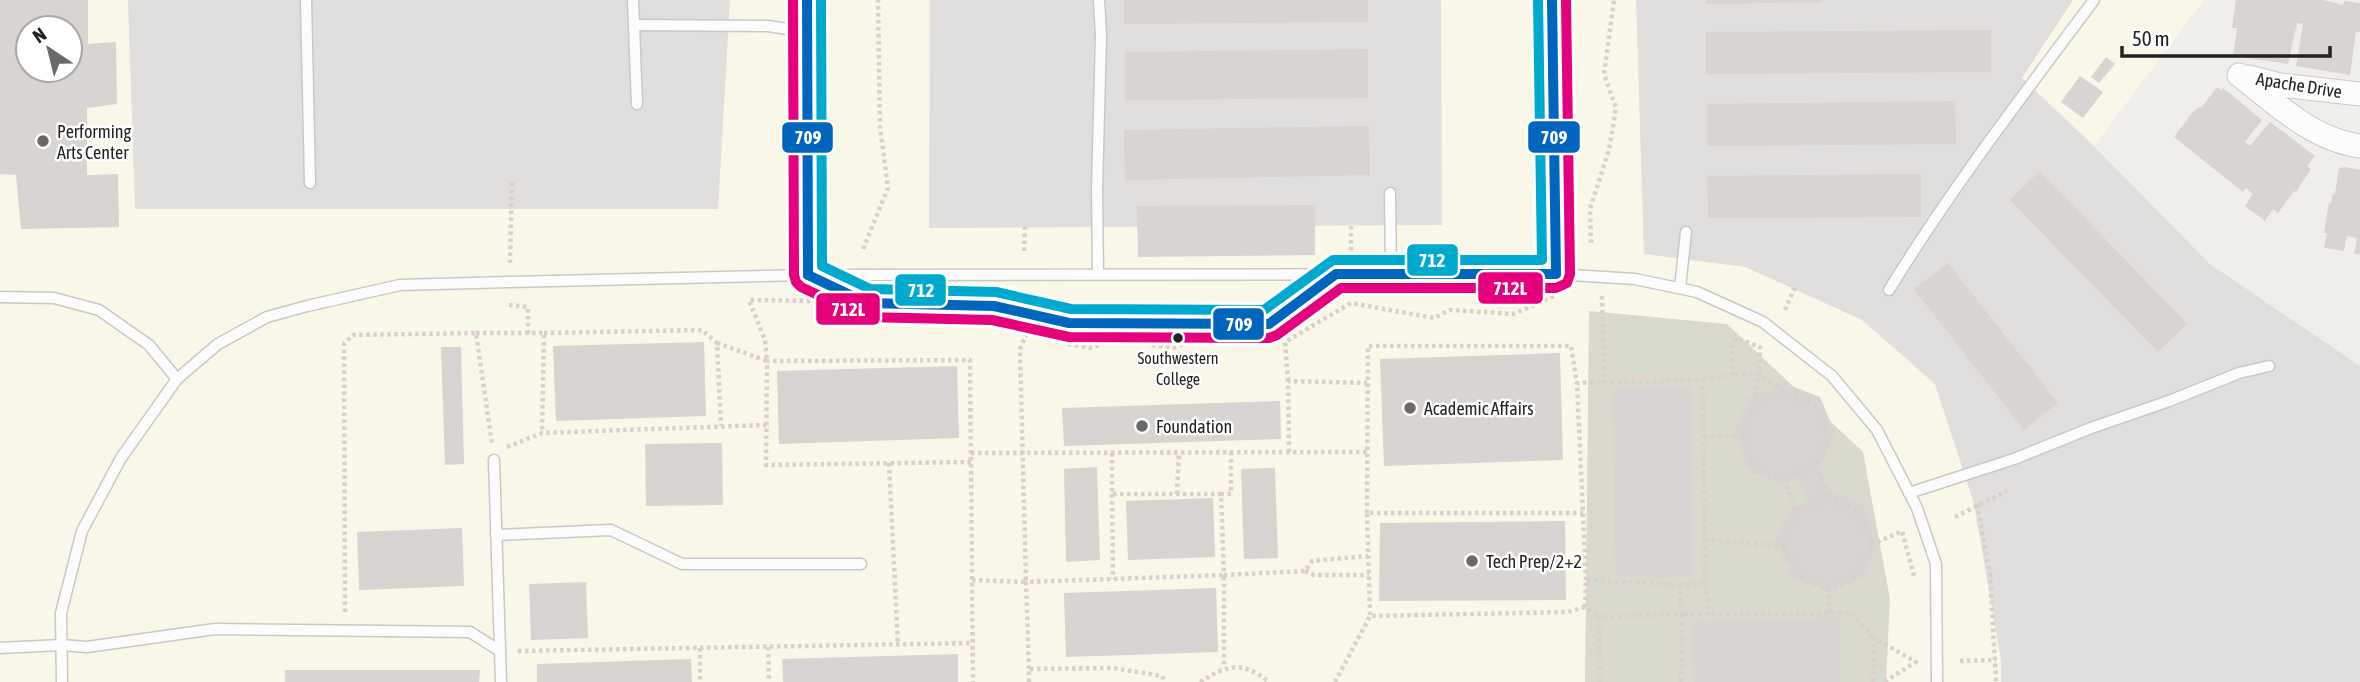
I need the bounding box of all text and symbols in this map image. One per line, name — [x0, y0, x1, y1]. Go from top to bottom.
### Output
north arrow — [14, 14, 84, 84]
scale bar — [2122, 14, 2330, 58]
text: N — [28, 23, 50, 47]
text: 50 m — [2132, 26, 2170, 50]
street label: Apache Drive — [2255, 68, 2343, 102]
line badge: 709 — [1527, 120, 1581, 154]
place label: Performing Arts Center — [57, 121, 132, 163]
line badge: 709 — [781, 121, 834, 154]
text: 709 — [795, 126, 821, 148]
text: 709 — [1541, 126, 1567, 148]
marker: Performing Arts Center — [35, 133, 51, 149]
line badge: 712 — [1406, 243, 1459, 277]
text: 712 — [1419, 249, 1445, 271]
line badge: 712L — [1477, 271, 1544, 305]
line badge: 712 — [894, 273, 947, 307]
text: 712L — [1493, 277, 1528, 299]
text: 712 — [908, 279, 934, 301]
line badge: 712L — [815, 292, 881, 326]
text: 712L — [831, 298, 866, 320]
line badge: 709 — [1212, 307, 1265, 341]
text: 709 — [1226, 313, 1252, 335]
marker: Southwestern College — [1171, 331, 1185, 345]
place label: Southwestern College — [1138, 349, 1218, 389]
place label: Academic Affairs — [1424, 398, 1534, 419]
marker: Academic Affairs — [1402, 400, 1418, 416]
place label: Foundation — [1156, 416, 1232, 437]
marker: Foundation — [1134, 418, 1150, 434]
place label: Tech Prep/2+2 — [1486, 551, 1582, 572]
marker: Tech Prep/2+2 — [1464, 553, 1480, 569]

